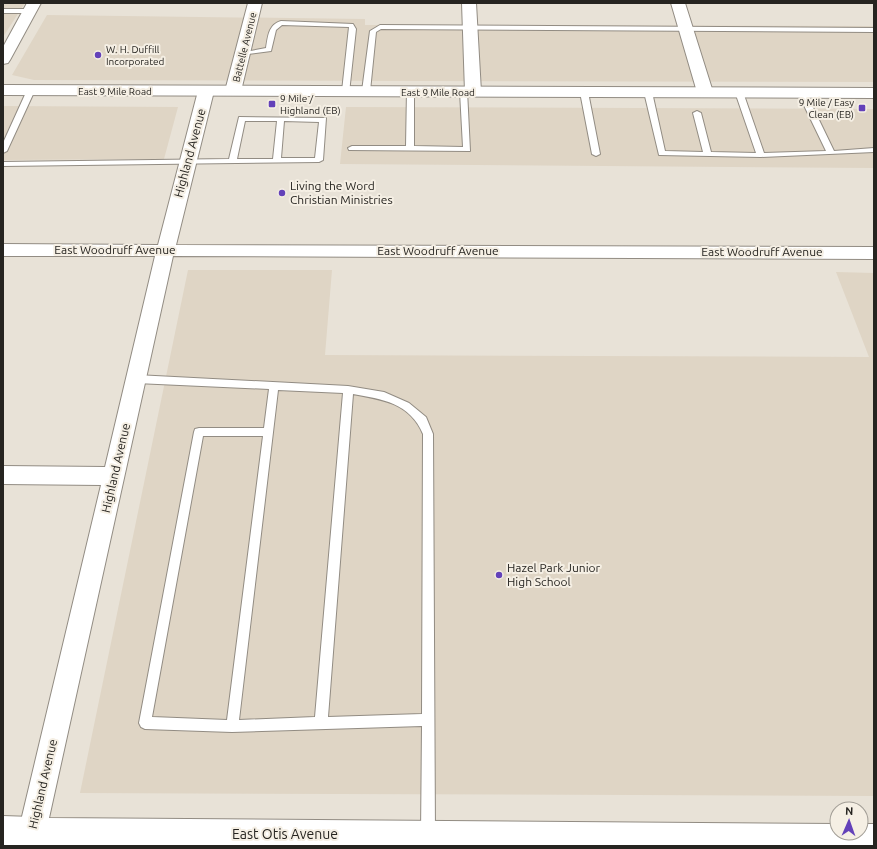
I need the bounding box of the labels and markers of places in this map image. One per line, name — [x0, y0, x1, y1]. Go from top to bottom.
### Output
place label: W. H. Duffill Incorporated — [106, 44, 165, 67]
marker: W. H. Duffill Incorporated — [93, 50, 103, 60]
place label: 9 Mile / Highland (EB) — [280, 93, 341, 116]
place label: 9 Mile / Easy Clean (EB) — [799, 97, 854, 120]
marker: 9 Mile / Highland (EB) — [267, 99, 277, 109]
marker: 9 Mile / Easy Clean (EB) — [857, 103, 867, 113]
place label: Living the Word Christian Ministries — [290, 179, 393, 206]
marker: Living the Word Christian Ministries — [277, 188, 287, 198]
place label: Hazel Park Junior High School — [507, 561, 601, 588]
marker: Hazel Park Junior High School — [494, 570, 504, 580]

